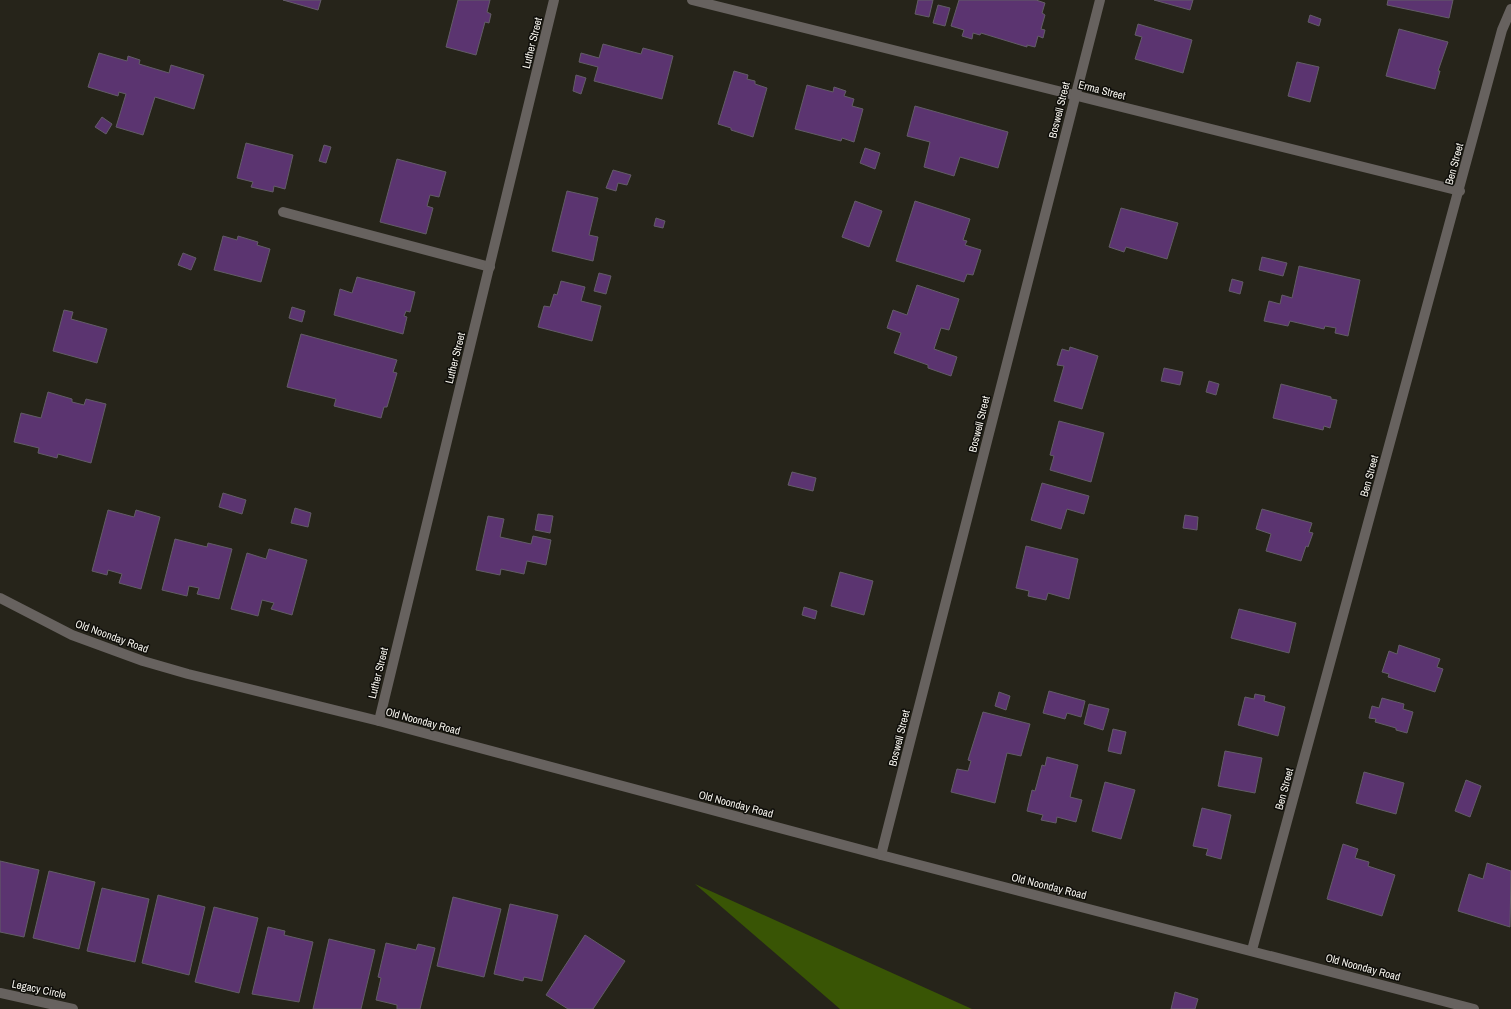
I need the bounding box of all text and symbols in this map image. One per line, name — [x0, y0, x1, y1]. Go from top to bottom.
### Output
street label: Luther Street — [519, 16, 545, 70]
street label: Erma Street — [1077, 77, 1128, 103]
street label: Boswell Street — [1045, 80, 1073, 140]
street label: Ben Street — [1442, 141, 1466, 186]
street label: Luther Street — [442, 331, 468, 385]
street label: Boswell Street — [965, 394, 993, 454]
street label: Ben Street — [1357, 453, 1381, 498]
street label: Old Noonday Road — [74, 616, 150, 656]
street label: Luther Street — [365, 646, 391, 700]
street label: Old Noonday Road — [384, 704, 462, 738]
street label: Boswell Street — [885, 708, 913, 768]
street label: Ben Street — [1272, 766, 1296, 811]
street label: Old Noonday Road — [697, 787, 775, 821]
street label: Old Noonday Road — [1010, 870, 1088, 902]
street label: Old Noonday Road — [1324, 950, 1402, 984]
street label: Legacy Circle — [11, 976, 67, 1002]

